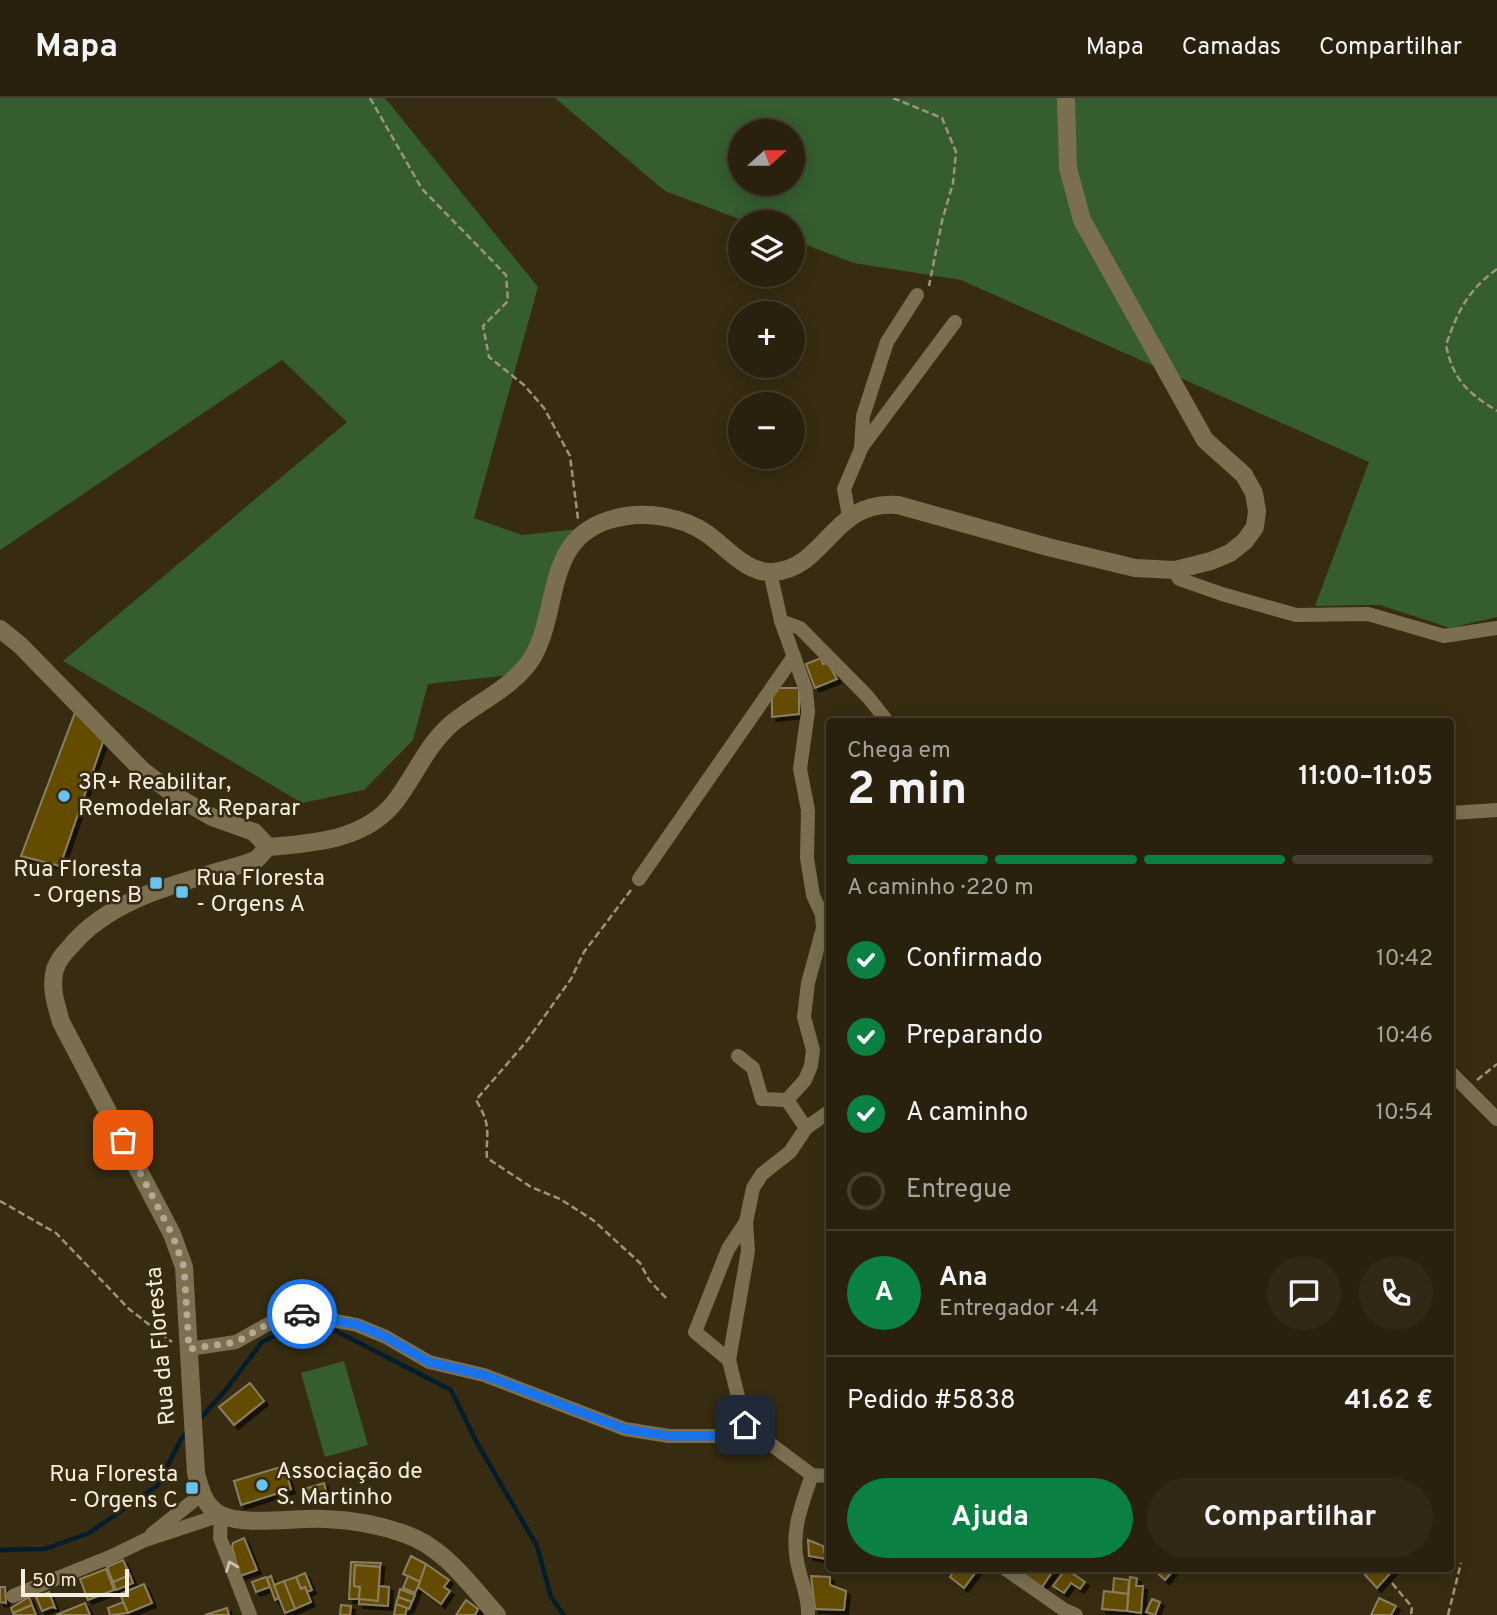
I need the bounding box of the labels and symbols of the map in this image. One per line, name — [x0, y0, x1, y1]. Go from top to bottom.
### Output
north arrow — [728, 119, 805, 196]
place label: 3R+ Reabilitar, Remodelar & Reparar — [78, 769, 300, 824]
marker: 3R+ Reabilitar, Remodelar & Reparar — [56, 788, 72, 804]
place label: Rua Floresta - Orgens B — [13, 856, 142, 911]
place label: Rua Floresta - Orgens A — [196, 865, 325, 920]
marker: Rua Floresta - Orgens B — [148, 875, 164, 891]
marker: Rua Floresta - Orgens A — [174, 884, 190, 900]
pin — [93, 1110, 153, 1170]
street label: Rua da Floresta — [141, 1265, 183, 1427]
courier — [267, 1279, 337, 1349]
pin — [715, 1395, 775, 1455]
place label: Associação de S. Martinho — [276, 1458, 423, 1513]
place label: Rua Floresta - Orgens C — [49, 1461, 178, 1516]
marker: Associação de S. Martinho — [254, 1477, 270, 1493]
marker: Rua Floresta - Orgens C — [184, 1480, 200, 1496]
one-way arrow — [225, 1560, 239, 1572]
scale bar — [21, 1566, 130, 1598]

